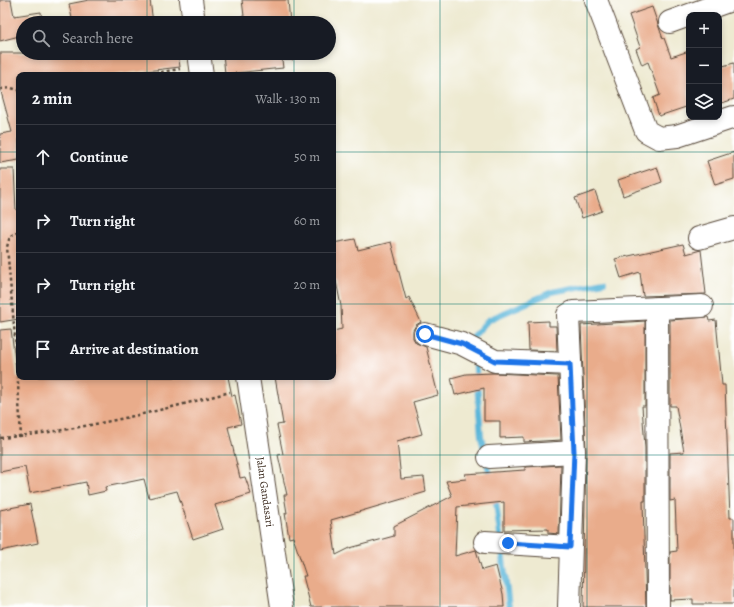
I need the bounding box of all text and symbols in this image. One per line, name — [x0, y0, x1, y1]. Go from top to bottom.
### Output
map controls — [686, 12, 722, 120]
button: + — [686, 12, 722, 48]
search box — [16, 16, 336, 60]
icon: search — [30, 27, 52, 49]
text: Search here — [62, 28, 133, 48]
button: − — [686, 48, 722, 84]
button: layers — [686, 84, 722, 120]
text: 2 min — [32, 87, 72, 110]
text: Walk · 130 m — [255, 90, 320, 107]
icon: ahead — [32, 146, 54, 168]
text: Continue — [70, 147, 128, 167]
text: 50 m — [294, 148, 320, 165]
icon: right — [32, 210, 54, 232]
text: Turn right — [70, 211, 135, 231]
text: 60 m — [294, 212, 320, 229]
icon: right — [32, 274, 54, 296]
text: Turn right — [70, 275, 135, 295]
text: 20 m — [294, 276, 320, 293]
route start — [416, 325, 434, 343]
icon: arrive — [32, 338, 54, 360]
text: Arrive at destination — [70, 339, 199, 359]
street label: Jalan Gandasari — [253, 456, 277, 528]
route end — [499, 534, 517, 552]

